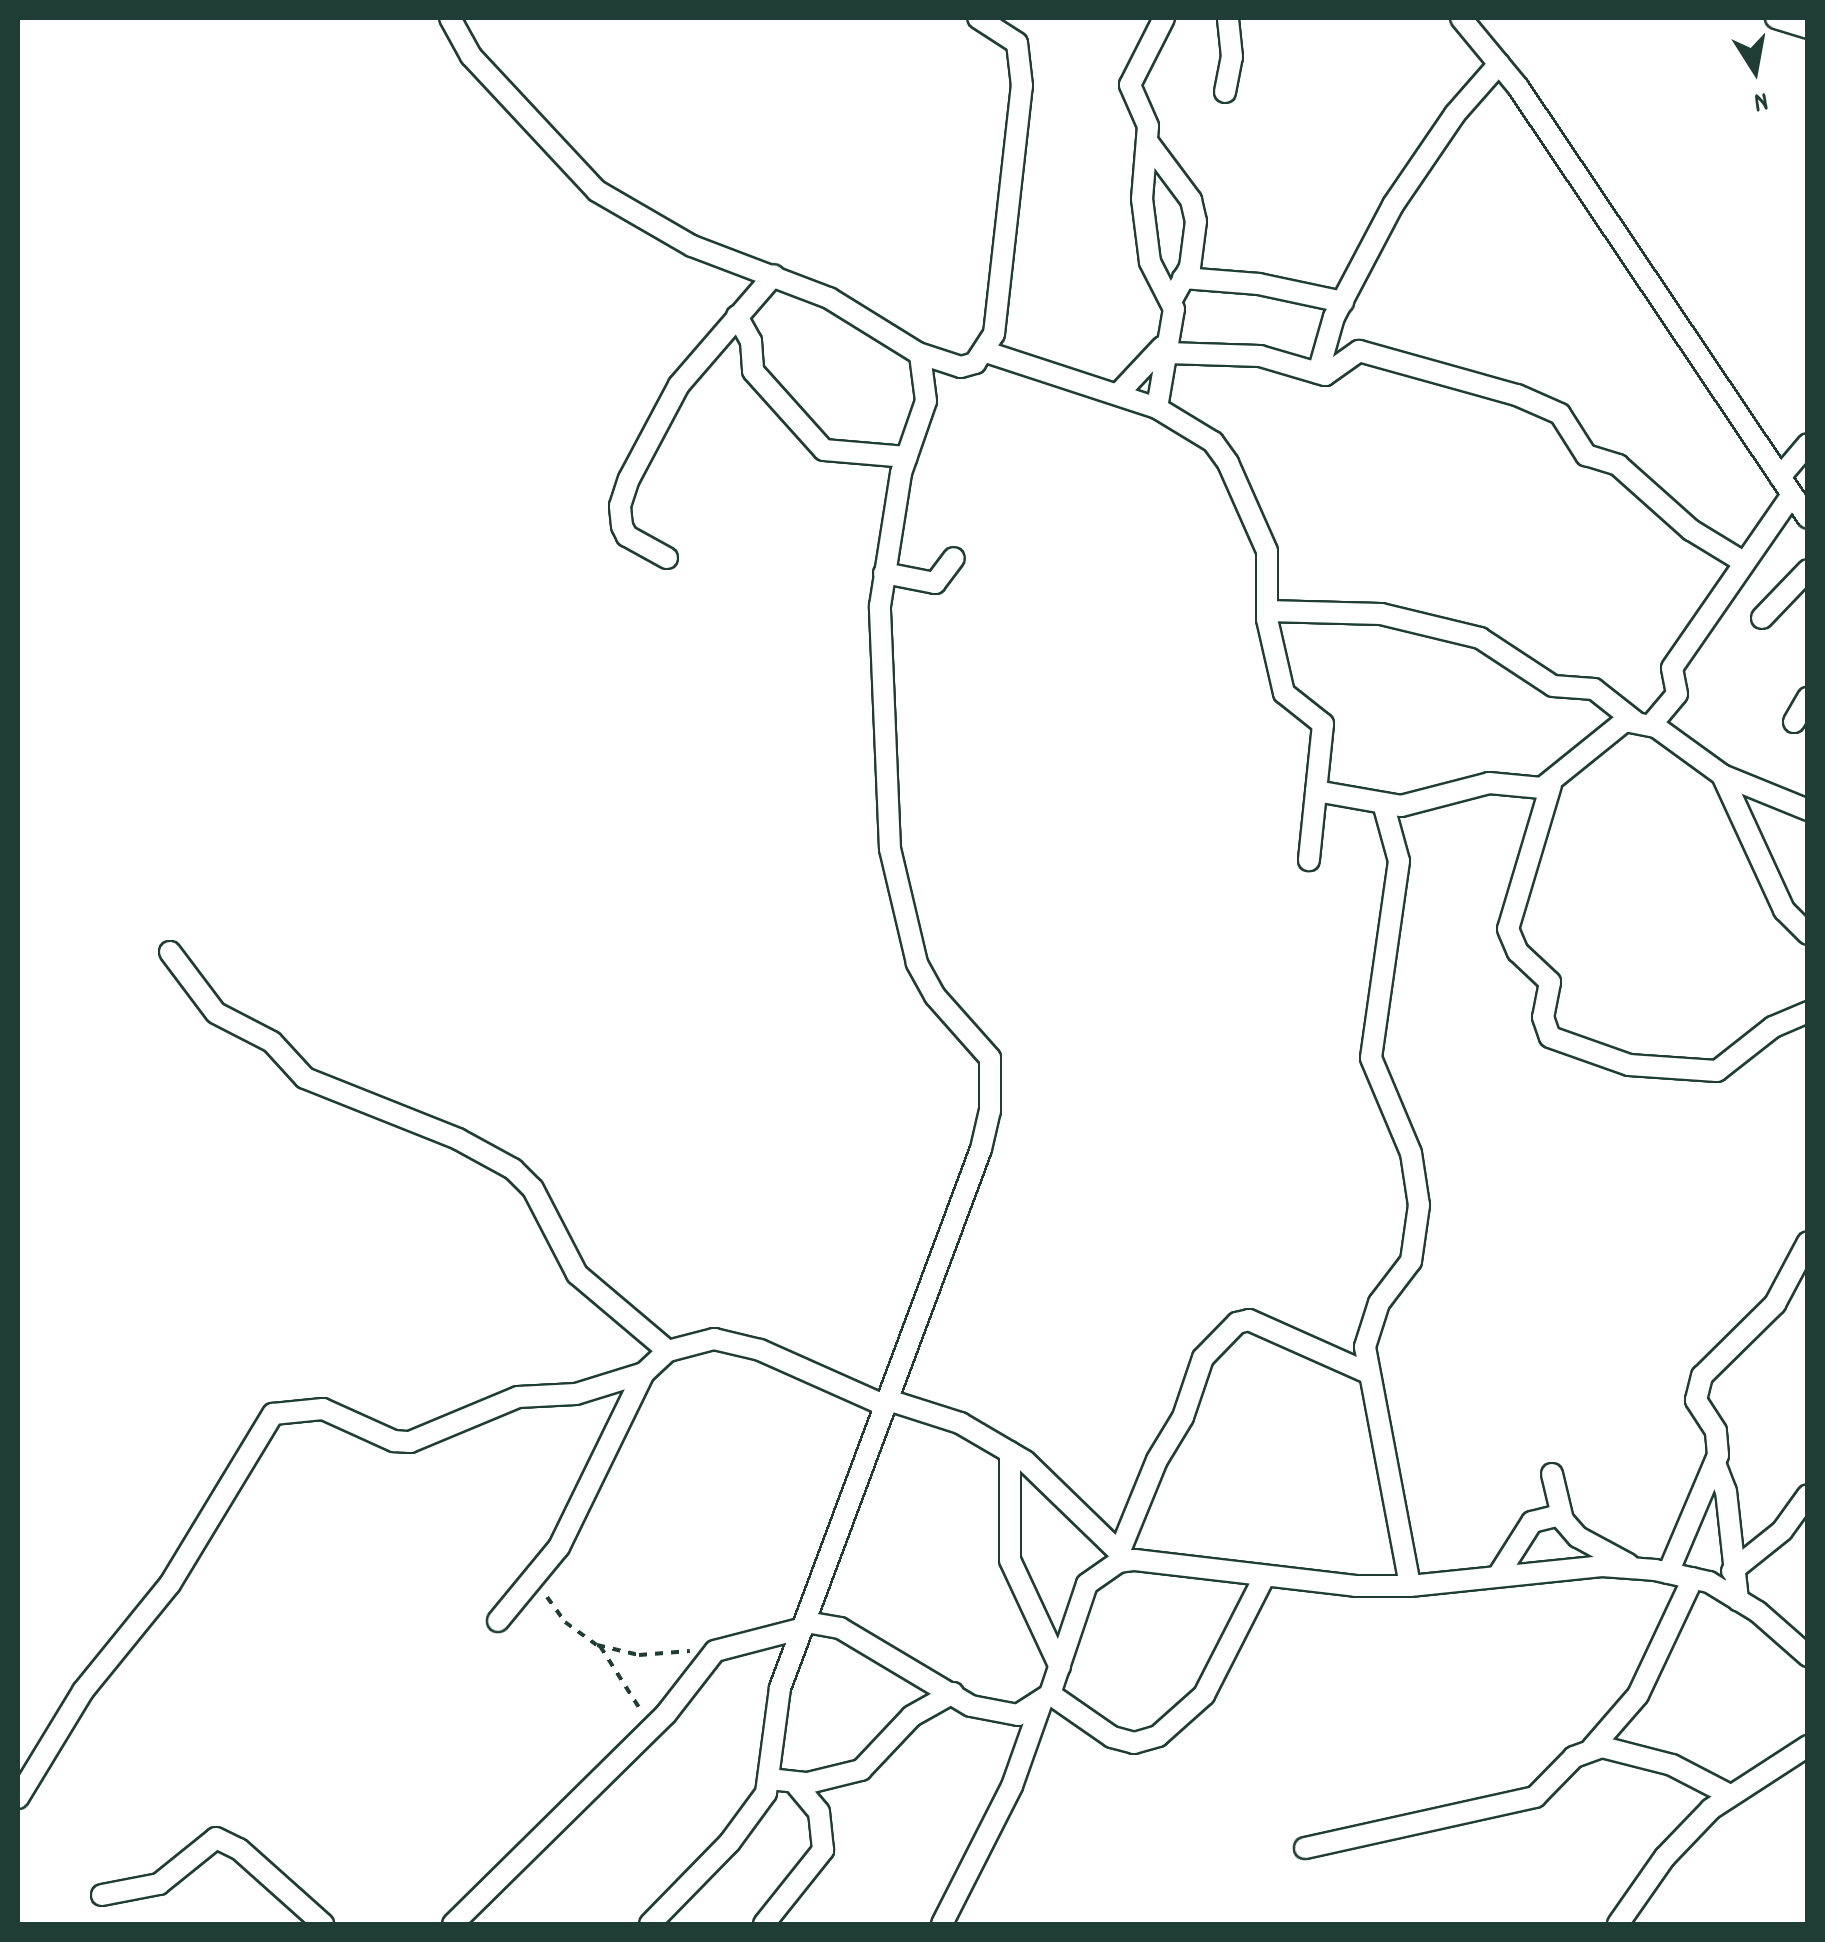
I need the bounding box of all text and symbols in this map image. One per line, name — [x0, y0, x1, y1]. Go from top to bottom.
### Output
north arrow — [1705, 20, 1805, 120]
text: N — [1750, 78, 1771, 120]

